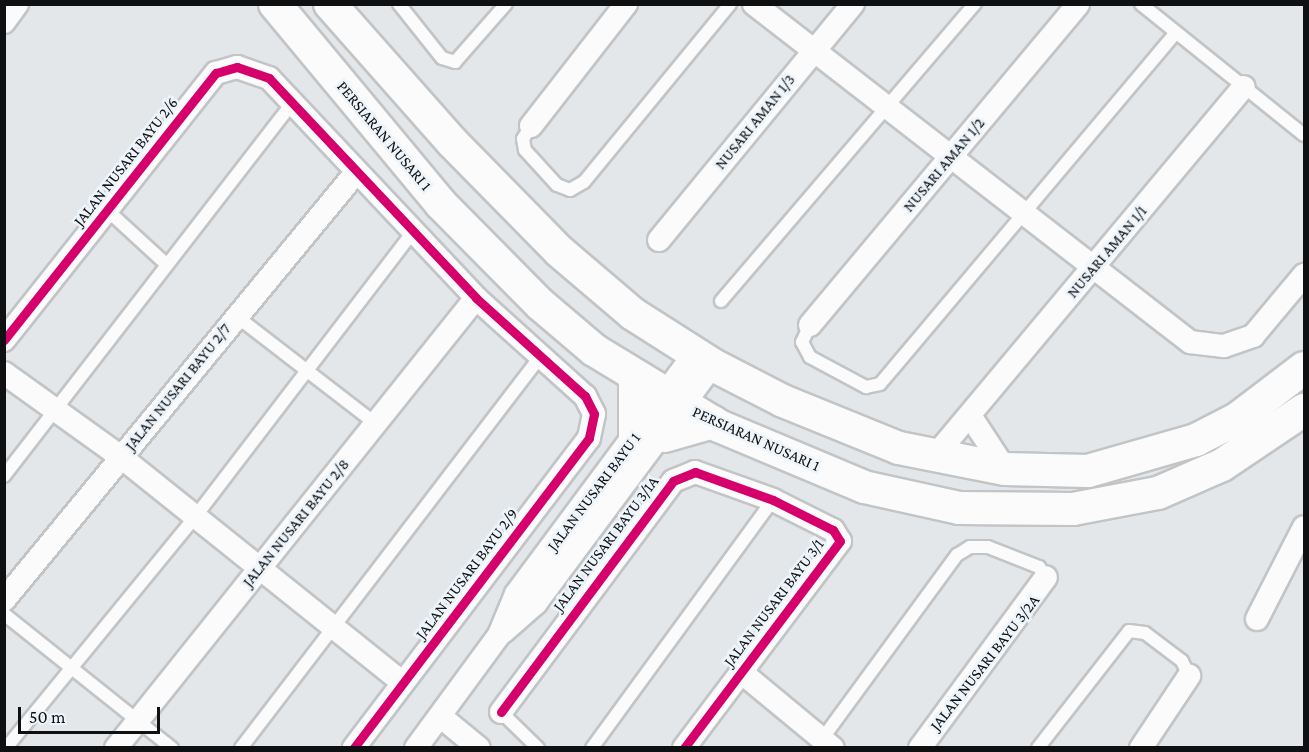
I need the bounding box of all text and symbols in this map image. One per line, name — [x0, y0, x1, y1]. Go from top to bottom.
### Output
street label: NUSARI AMAN 1/3 — [711, 70, 799, 174]
street label: PERSIARAN NUSARI 1 — [332, 77, 436, 195]
street label: JALAN NUSARI BAYU 2/6 — [70, 94, 182, 230]
street label: NUSARI AMAN 1/2 — [899, 114, 989, 216]
street label: NUSARI AMAN 1/1 — [1063, 202, 1151, 302]
street label: JALAN NUSARI BAYU 2/7 — [121, 320, 235, 454]
street label: PERSIARAN NUSARI 1 — [689, 402, 823, 476]
street label: JALAN NUSARI BAYU 1 — [543, 429, 645, 555]
street label: JALAN NUSARI BAYU 2/8 — [238, 455, 354, 591]
street label: JALAN NUSARI BAYU 3/1A — [549, 473, 663, 615]
street label: JALAN NUSARI BAYU 2/9 — [412, 505, 522, 643]
street label: JALAN NUSARI BAYU 3/1 — [720, 535, 828, 671]
street label: JALAN NUSARI BAYU 3/2A — [926, 591, 1044, 735]
scale bar — [21, 695, 164, 733]
text: 50 m — [29, 707, 66, 727]

